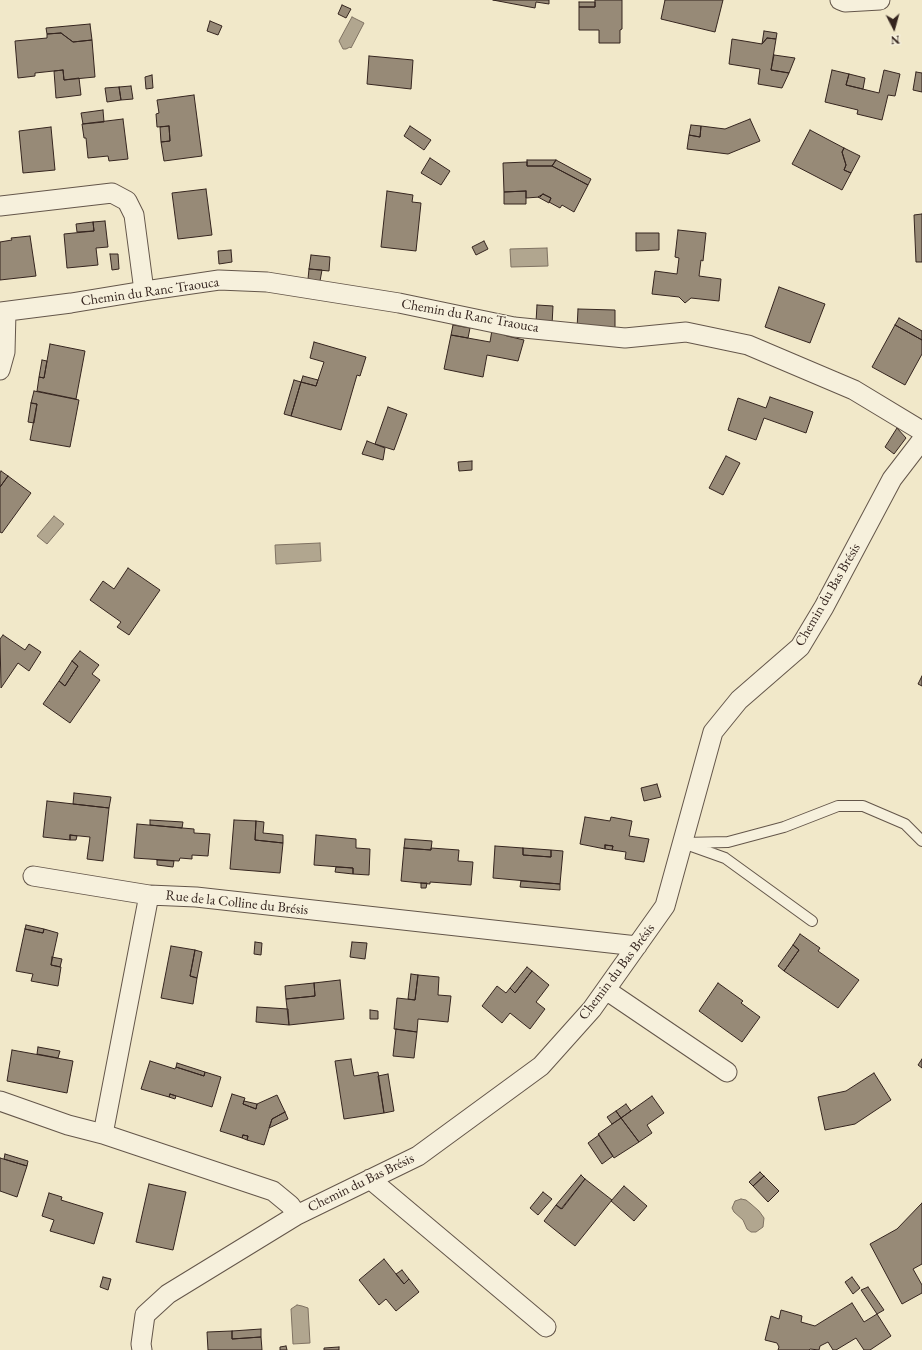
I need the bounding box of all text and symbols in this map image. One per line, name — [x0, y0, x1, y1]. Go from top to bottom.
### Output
north arrow — [874, 8, 914, 48]
text: N — [890, 33, 900, 47]
street label: Chemin du Ranc Traouca — [80, 274, 220, 310]
street label: Chemin du Ranc Traouca — [400, 296, 540, 336]
street label: Chemin du Bas Brésis — [792, 540, 864, 650]
street label: Rue de la Colline du Brésis — [165, 887, 309, 919]
street label: Chemin du Bas Brésis — [575, 920, 659, 1024]
street label: Chemin du Bas Brésis — [305, 1150, 417, 1216]

